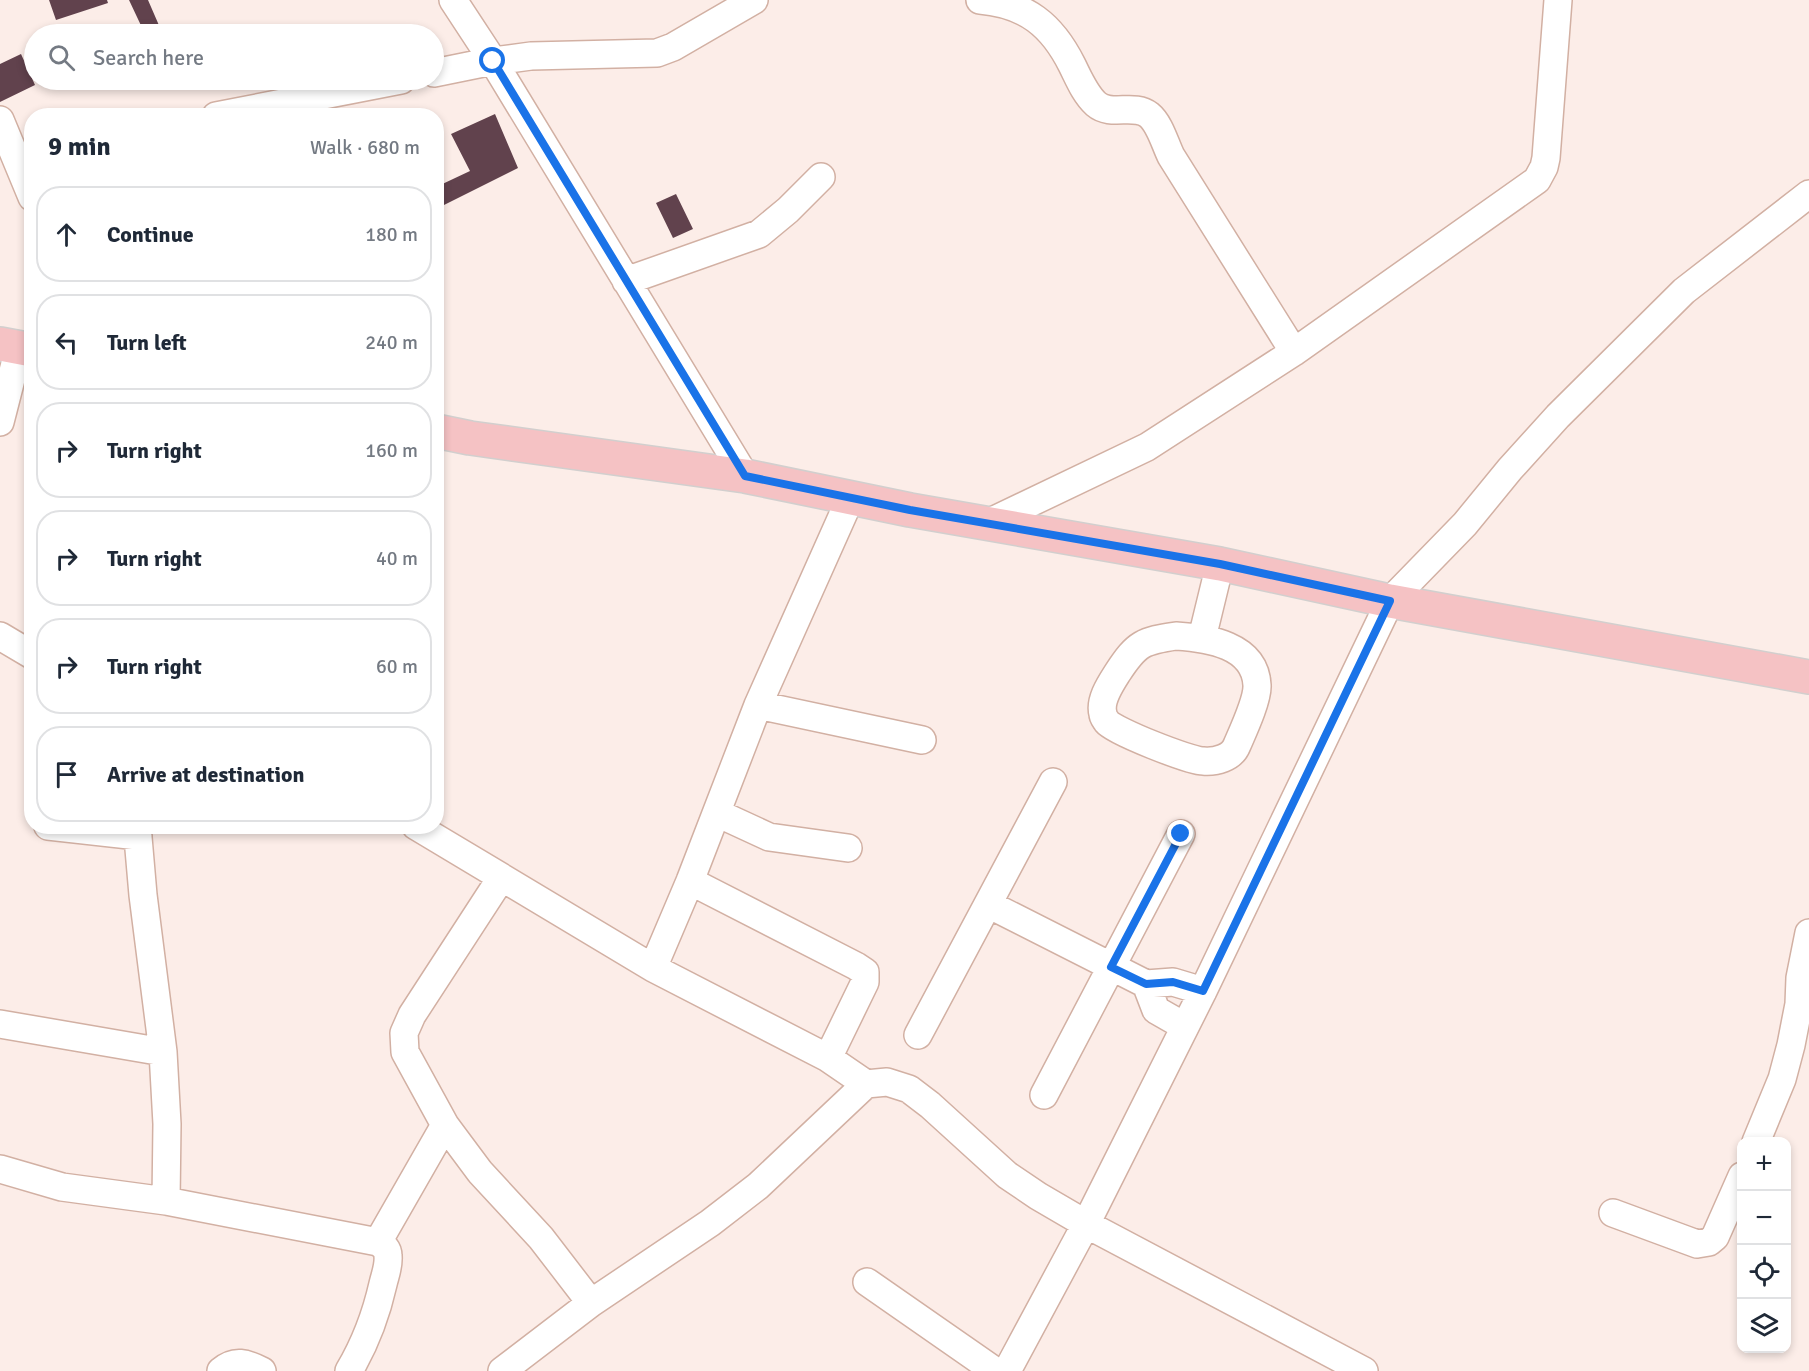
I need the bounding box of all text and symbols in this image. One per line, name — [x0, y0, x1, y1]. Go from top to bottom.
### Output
search box — [24, 24, 444, 90]
icon: search — [45, 41, 78, 74]
text: Search here — [93, 44, 204, 71]
route start — [479, 47, 505, 73]
text: 9 min — [48, 131, 111, 163]
text: Walk · 680 m — [310, 135, 420, 160]
icon: ahead — [50, 218, 83, 251]
text: Continue — [107, 221, 194, 248]
text: 180 m — [365, 222, 418, 247]
icon: left — [50, 326, 83, 359]
text: Turn left — [107, 329, 187, 356]
text: 240 m — [365, 330, 418, 355]
icon: right — [50, 434, 83, 467]
text: Turn right — [107, 437, 202, 464]
text: 160 m — [365, 438, 418, 463]
icon: right — [50, 542, 83, 575]
text: Turn right — [107, 545, 202, 572]
text: 40 m — [376, 546, 418, 571]
icon: right — [50, 650, 83, 683]
text: Turn right — [107, 653, 202, 680]
text: 60 m — [376, 654, 418, 679]
icon: arrive — [50, 758, 83, 791]
text: Arrive at destination — [107, 761, 304, 788]
route end — [1167, 820, 1193, 846]
map controls — [1737, 1137, 1791, 1353]
button: + — [1737, 1137, 1791, 1191]
button: − — [1737, 1191, 1791, 1245]
button: locate — [1737, 1245, 1791, 1299]
button: layers — [1737, 1299, 1791, 1353]

